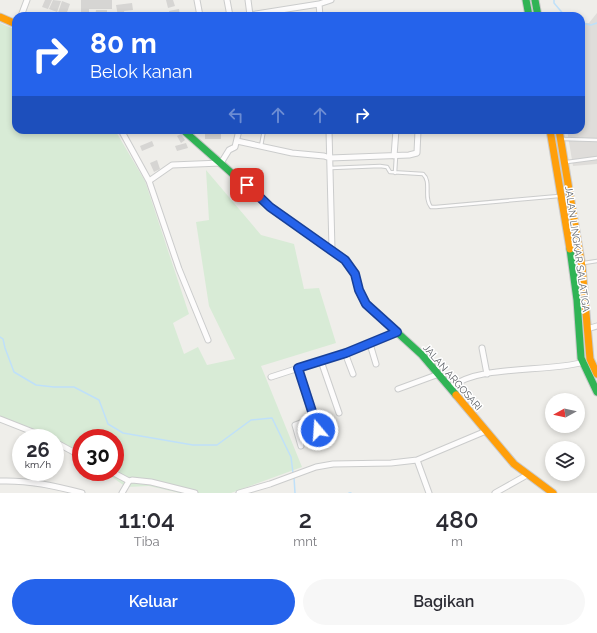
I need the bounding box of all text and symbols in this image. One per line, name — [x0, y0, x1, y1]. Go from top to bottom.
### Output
text: 80 m — [90, 27, 157, 60]
icon: right — [24, 28, 76, 80]
text: Belok kanan — [90, 61, 192, 82]
icon: left — [225, 104, 247, 126]
icon: ahead — [267, 104, 289, 126]
icon: ahead — [309, 104, 331, 126]
icon: right — [351, 104, 373, 126]
pin — [230, 168, 264, 202]
icon: arrive — [236, 174, 258, 196]
street label: JALAN LINGKAR SALATIGA — [563, 185, 592, 313]
street label: JALAN ARGOSARI — [421, 342, 484, 412]
north arrow — [545, 393, 585, 433]
map controls — [545, 393, 585, 481]
position arrow — [297, 409, 339, 451]
speed limit sign: 30 — [72, 429, 124, 481]
text: 26 — [26, 438, 50, 462]
button: layers — [545, 441, 585, 481]
text: km/h — [25, 459, 51, 470]
text: 11:04 — [119, 505, 175, 534]
text: 2 — [299, 505, 312, 534]
text: 480 — [436, 505, 478, 534]
text: Tiba — [134, 534, 160, 549]
text: mnt — [293, 534, 317, 549]
text: m — [451, 534, 463, 549]
button: Keluar — [12, 579, 295, 625]
button: Bagikan — [303, 579, 585, 625]

